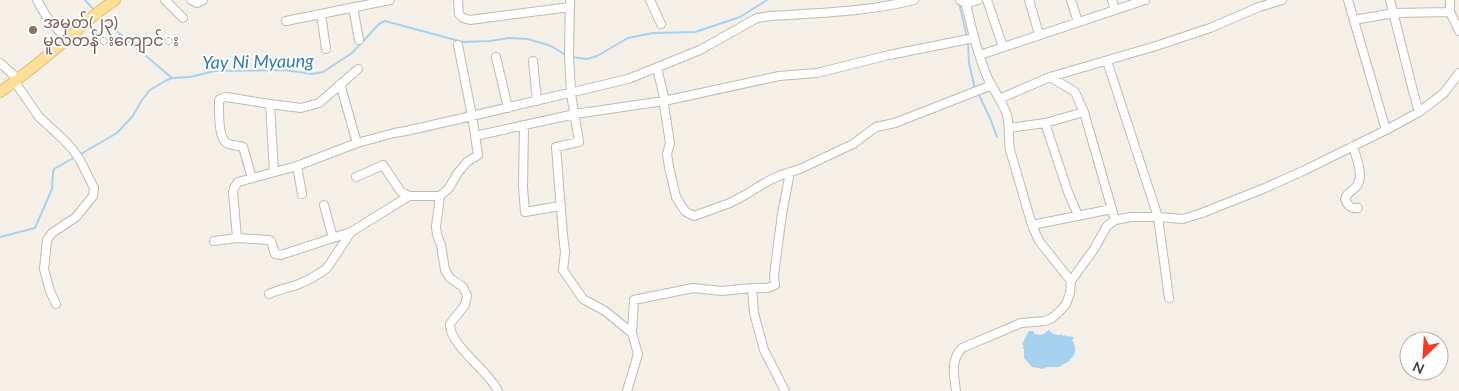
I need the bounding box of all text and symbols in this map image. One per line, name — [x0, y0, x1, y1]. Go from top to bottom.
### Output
place label: အမှတ်(၂၃) မူလတန်‌း‌ကျောင်‌း — [43, 11, 179, 55]
marker: အမှတ်(၂၃) မူလတန်‌း‌ကျောင်‌း — [27, 24, 39, 36]
water label: Yay Ni Myaung — [202, 49, 314, 73]
north arrow — [1399, 331, 1449, 381]
text: N — [1410, 358, 1427, 378]

